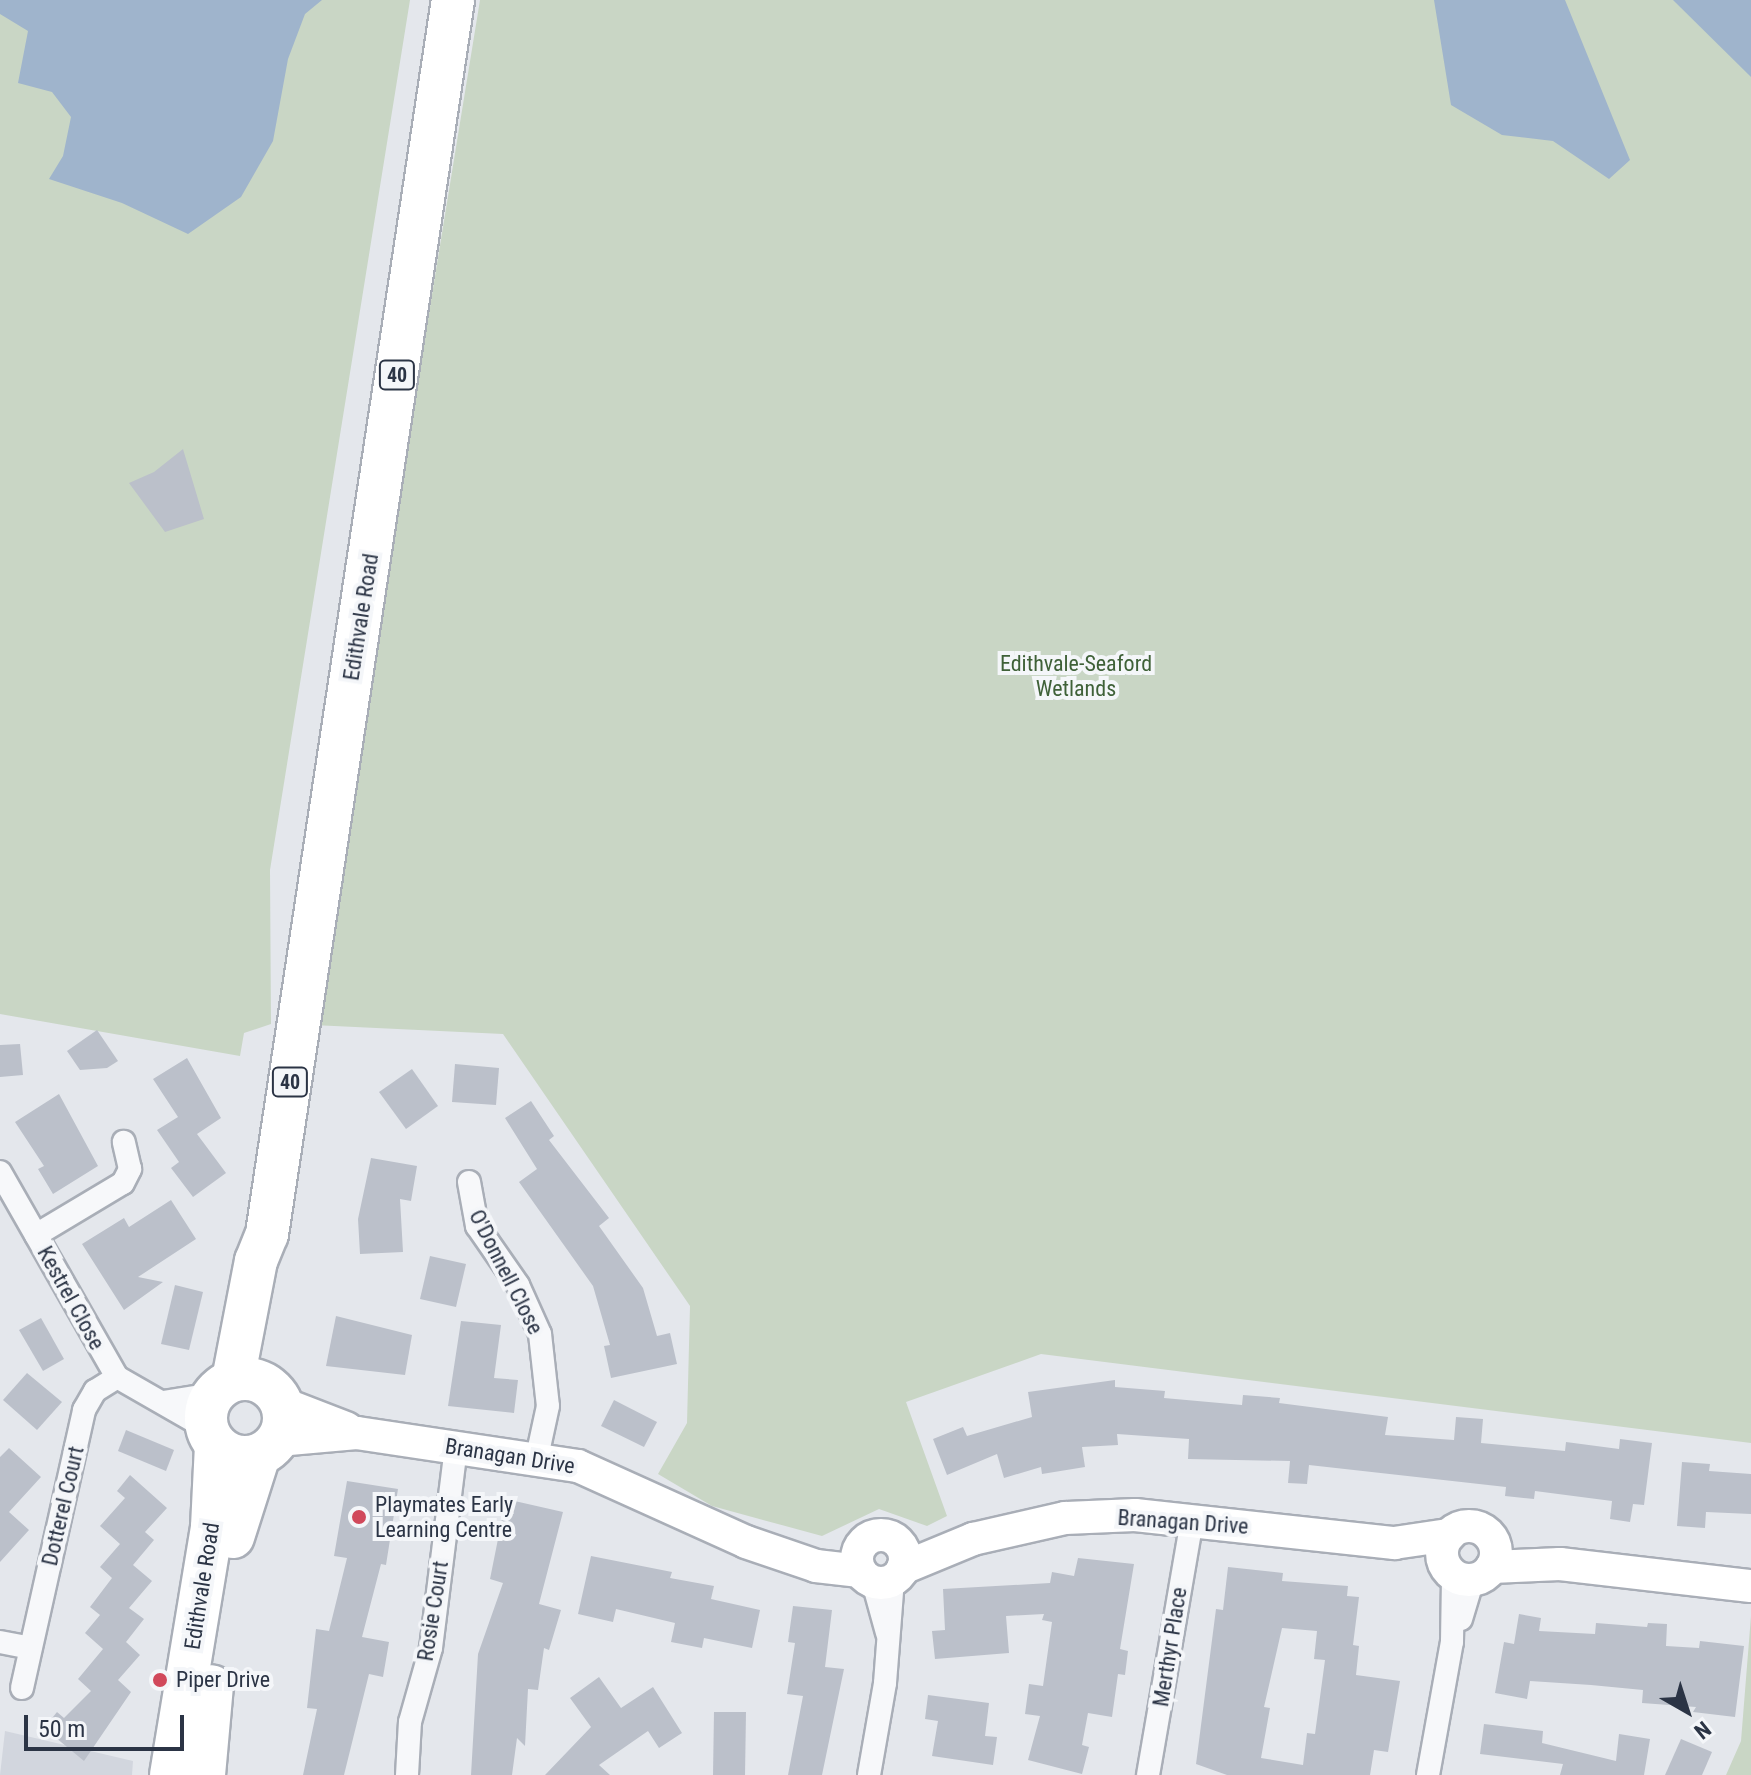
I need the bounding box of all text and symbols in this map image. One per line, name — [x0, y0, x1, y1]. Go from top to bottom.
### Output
road number: 40 — [377, 359, 417, 391]
street label: Edithvale Road — [338, 552, 384, 682]
park label: Edithvale-Seaford Wetlands — [1000, 650, 1152, 702]
road number: 40 — [270, 1066, 310, 1098]
street label: O'Donnell Close — [463, 1205, 549, 1339]
street label: Kestrel Close — [32, 1242, 110, 1354]
street label: Branagan Drive — [443, 1433, 577, 1479]
street label: Dotterel Court — [36, 1444, 90, 1568]
place label: Playmates Early Learning Centre — [375, 1491, 513, 1542]
street label: Branagan Drive — [1117, 1504, 1249, 1540]
marker: Playmates Early Learning Centre — [350, 1508, 368, 1526]
street label: Edithvale Road — [179, 1521, 225, 1651]
street label: Rosie Court — [412, 1559, 454, 1663]
street label: Merthyr Place — [1148, 1585, 1192, 1709]
place label: Piper Drive — [176, 1667, 270, 1693]
marker: Piper Drive — [151, 1671, 169, 1689]
north arrow — [1647, 1671, 1727, 1751]
scale bar — [28, 1699, 188, 1749]
text: 50 m — [38, 1715, 85, 1743]
text: N — [1689, 1716, 1716, 1744]

